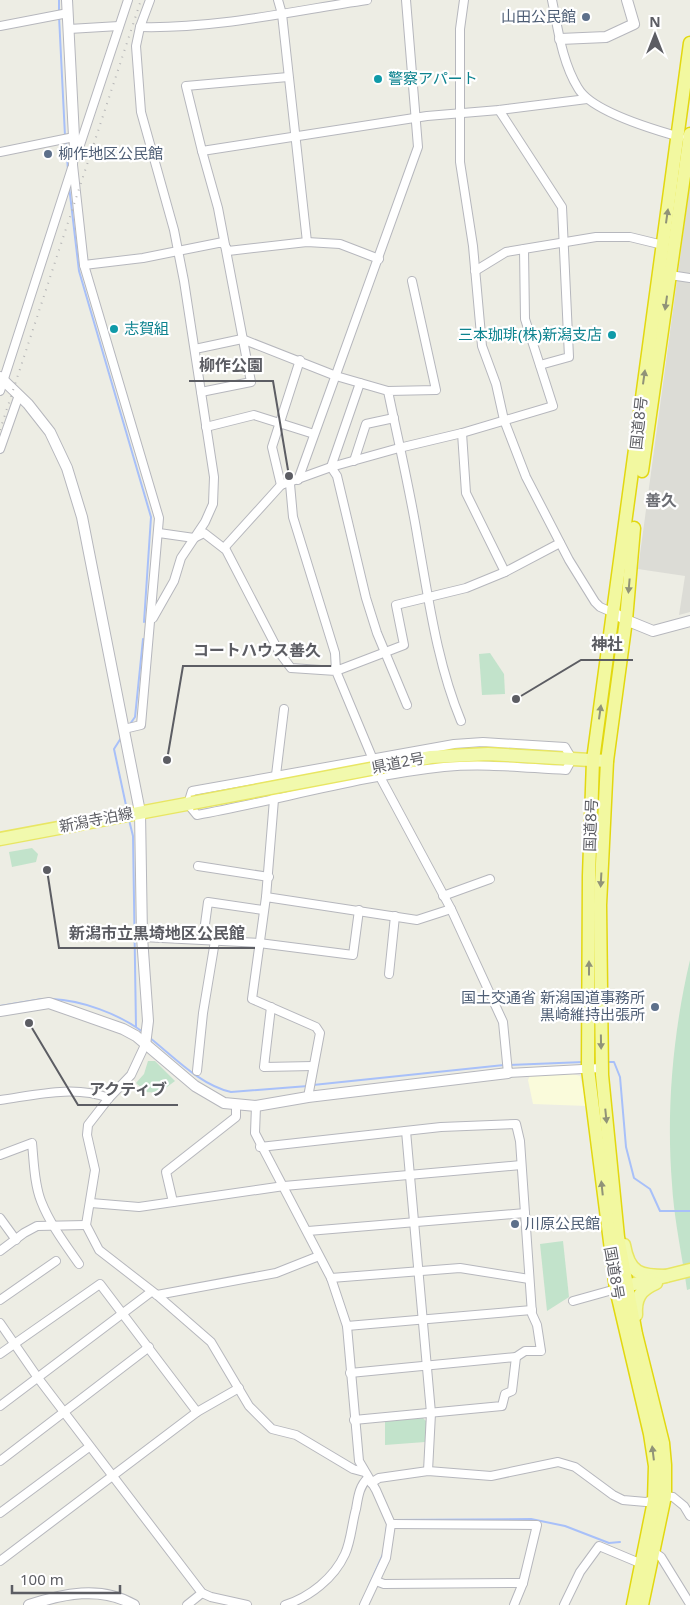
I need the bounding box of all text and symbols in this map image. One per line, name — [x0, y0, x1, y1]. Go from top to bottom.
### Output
place label: 山田公民館 — [501, 6, 576, 26]
north arrow — [630, 10, 680, 60]
marker: 山田公民館 — [580, 11, 592, 23]
text: N — [649, 12, 661, 31]
place label: 警察アパート — [388, 68, 478, 88]
marker: 警察アパート — [372, 73, 384, 85]
place label: 柳作地区公民館 — [58, 143, 163, 163]
marker: 柳作地区公民館 — [42, 148, 54, 160]
one-way arrow — [663, 208, 671, 224]
one-way arrow — [662, 295, 670, 311]
place label: 志賀組 — [124, 318, 169, 338]
marker: 志賀組 — [108, 323, 120, 335]
place label: 三本珈琲(株)新潟支店 — [458, 324, 602, 344]
marker: 三本珈琲(株)新潟支店 — [606, 329, 618, 341]
callout: 柳作公園 — [189, 350, 273, 381]
text: 柳作公園 — [199, 354, 263, 376]
one-way arrow — [640, 369, 648, 385]
street label: 国道8号 — [625, 395, 651, 451]
district label: 善久 — [645, 489, 677, 511]
one-way arrow — [624, 578, 632, 594]
callout: 神社 — [581, 629, 633, 660]
text: 神社 — [591, 633, 623, 655]
callout: コートハウス善久 — [183, 635, 331, 666]
text: コートハウス善久 — [193, 639, 321, 661]
one-way arrow — [596, 704, 604, 720]
street label: 県道2号 — [370, 747, 426, 777]
street label: 国道8号 — [579, 798, 601, 852]
street label: 新潟寺泊線 — [57, 802, 135, 836]
one-way arrow — [597, 872, 605, 888]
callout: 新潟市立黒埼地区公民館 — [59, 917, 255, 948]
text: 新潟市立黒埼地区公民館 — [69, 922, 245, 944]
one-way arrow — [585, 959, 593, 975]
place label: 国土交通省 新潟国道事務所 黒崎維持出張所 — [461, 987, 645, 1024]
marker: 国土交通省 新潟国道事務所 黒崎維持出張所 — [649, 1001, 661, 1013]
one-way arrow — [597, 1034, 605, 1050]
callout: アクティブ — [78, 1074, 178, 1105]
text: アクティブ — [89, 1078, 167, 1100]
one-way arrow — [602, 1109, 610, 1125]
one-way arrow — [598, 1180, 606, 1196]
place label: 川原公民館 — [525, 1213, 600, 1233]
marker: 川原公民館 — [509, 1218, 521, 1230]
street label: 国道8号 — [600, 1245, 629, 1301]
one-way arrow — [649, 1444, 657, 1460]
scale bar — [12, 1562, 120, 1594]
text: 100 m — [20, 1569, 64, 1589]

